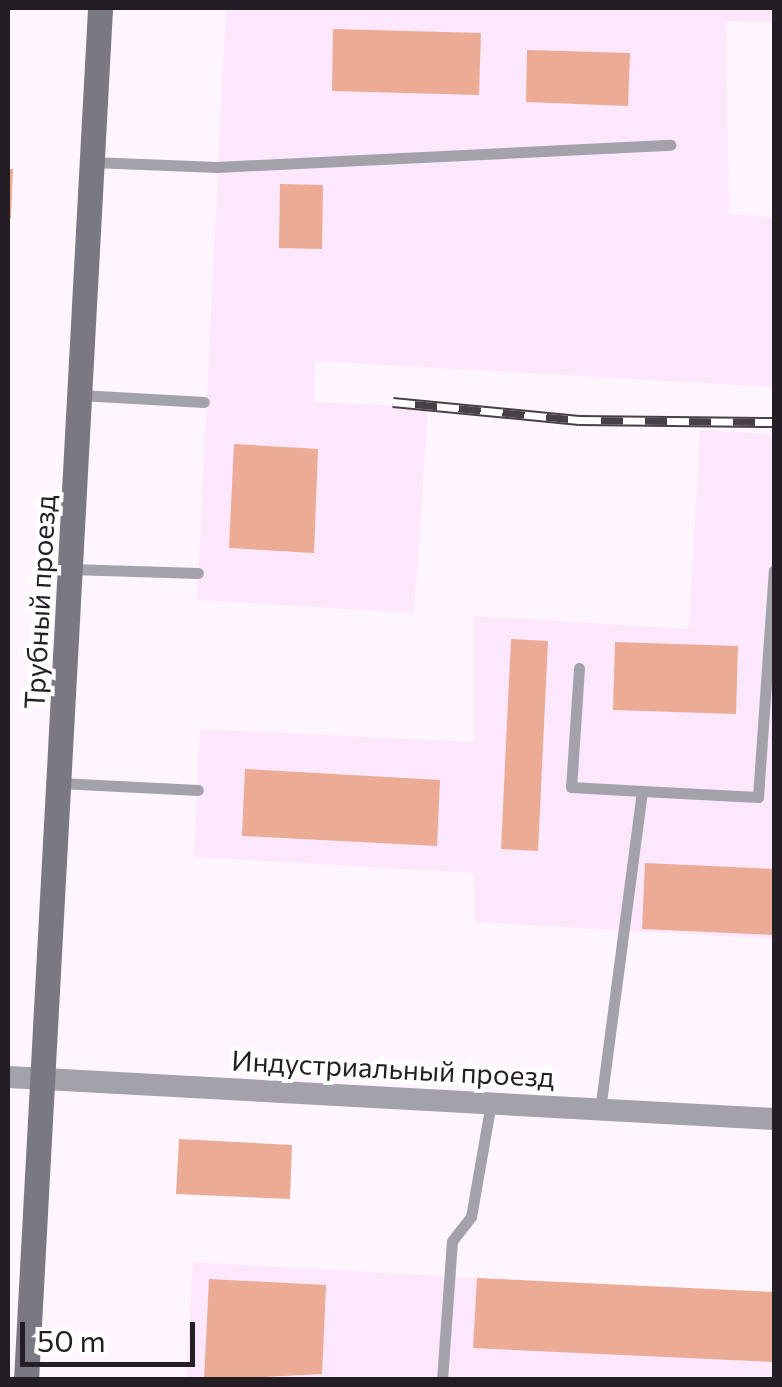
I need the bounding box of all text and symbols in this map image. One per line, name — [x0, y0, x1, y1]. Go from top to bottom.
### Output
street label: Трубный проезд — [17, 494, 61, 710]
street label: Индустриальный проезд — [231, 1043, 555, 1093]
scale bar — [25, 1302, 200, 1364]
text: 50 m — [37, 1321, 106, 1358]

